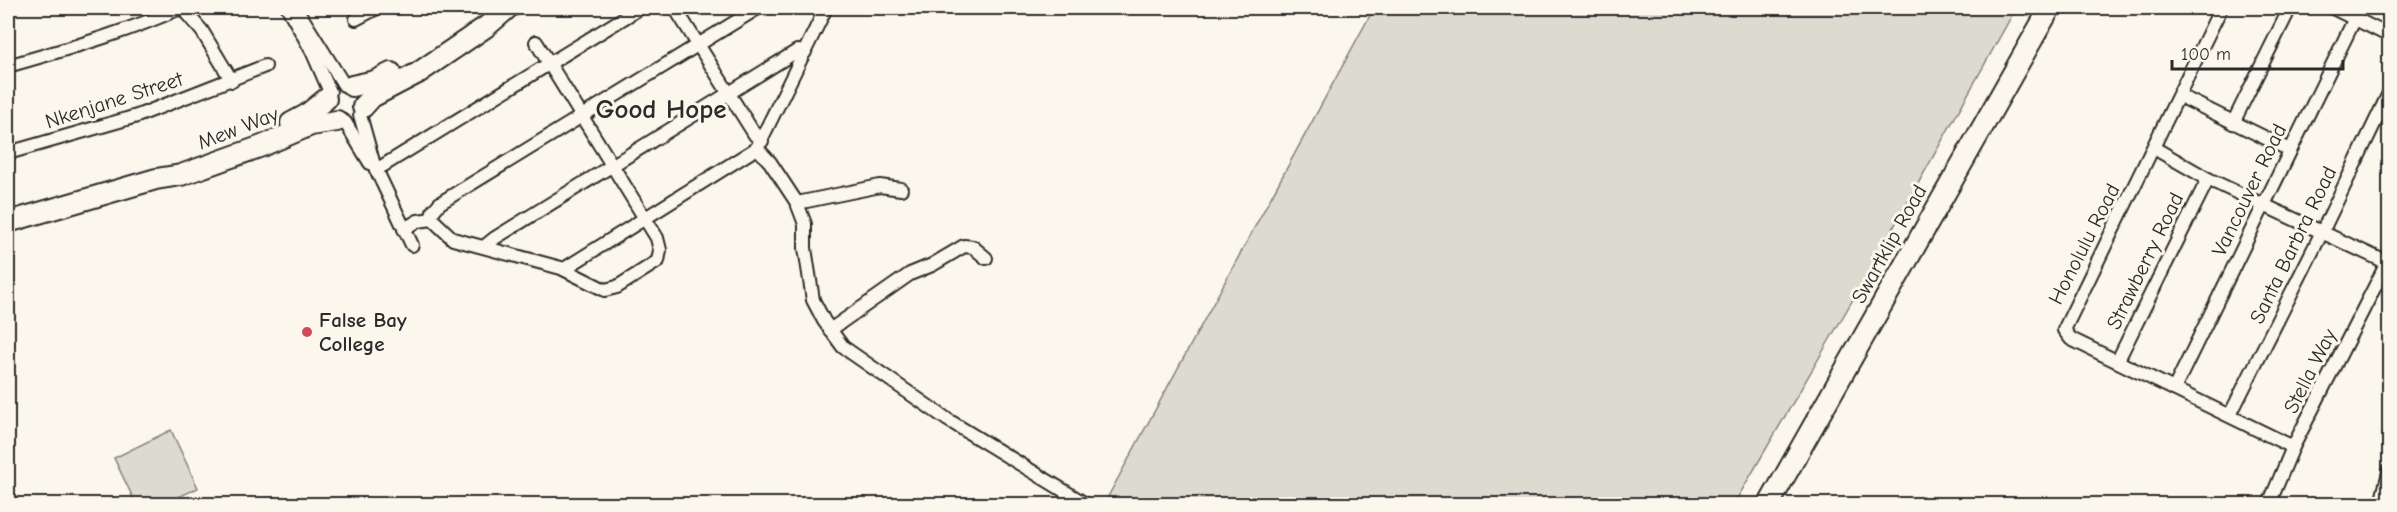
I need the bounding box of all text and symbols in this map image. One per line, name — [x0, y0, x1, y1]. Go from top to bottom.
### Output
scale bar — [2172, 33, 2343, 71]
text: 100 m — [2181, 44, 2231, 65]
street label: Nkenjane Street — [42, 66, 187, 134]
district label: Good Hope — [595, 94, 727, 125]
street label: Mew Way — [194, 101, 282, 154]
street label: Vancouver Road — [2207, 120, 2291, 260]
street label: Santa Barbra Road — [2245, 163, 2341, 327]
street label: Swartklip Road — [1847, 180, 1931, 308]
street label: Honolulu Road — [2043, 180, 2125, 308]
street label: Strawberry Road — [2102, 189, 2188, 333]
place label: False Bay College — [319, 308, 407, 356]
street label: Stella Way — [2279, 324, 2342, 417]
marker: False Bay College — [300, 325, 314, 339]

